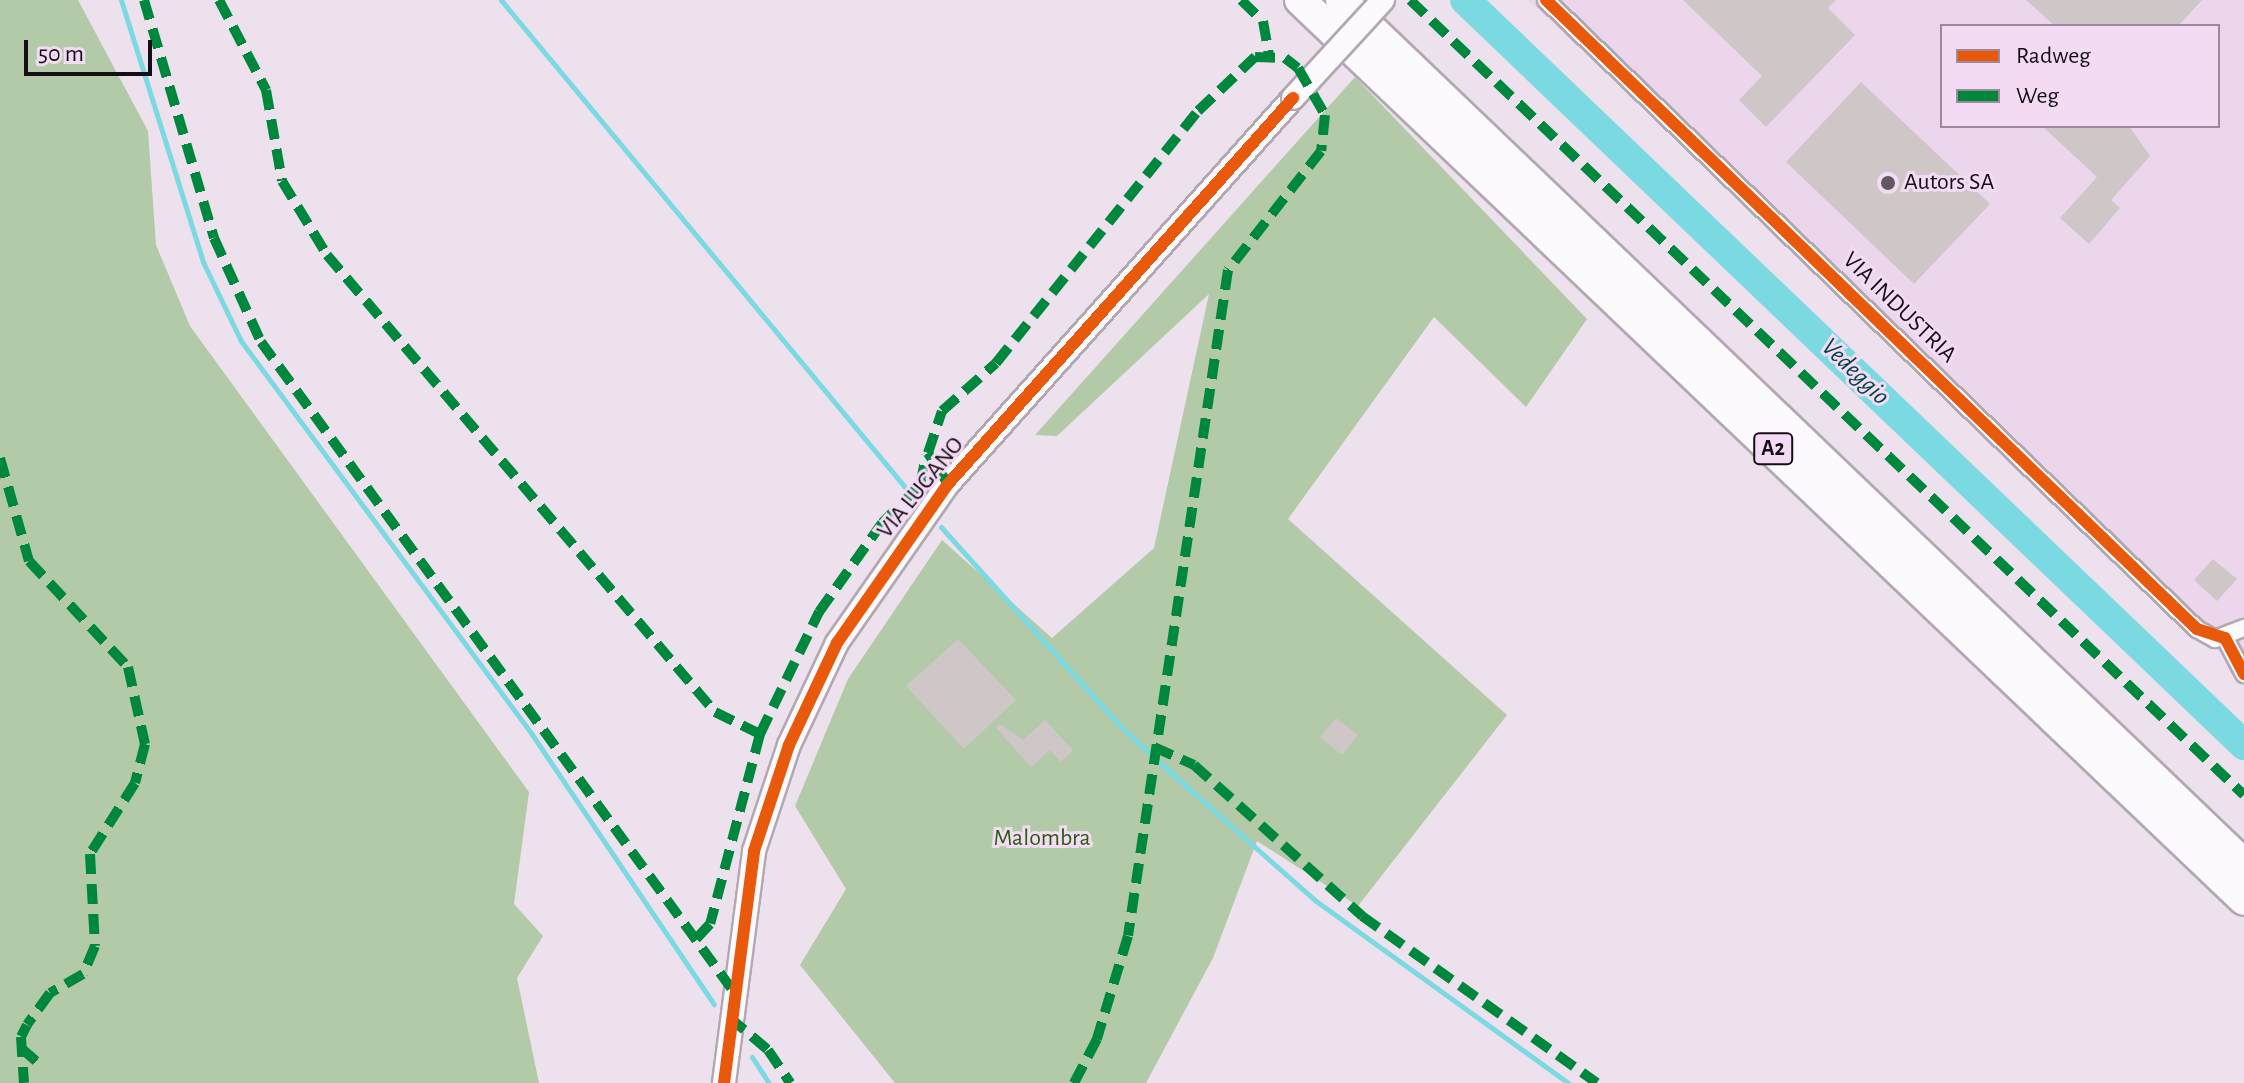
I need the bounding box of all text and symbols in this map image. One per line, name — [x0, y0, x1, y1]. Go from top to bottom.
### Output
scale bar — [28, 24, 156, 74]
legend — [1940, 24, 2220, 128]
text: 50 m — [38, 42, 84, 66]
text: Radweg — [2016, 44, 2091, 68]
text: Weg — [2016, 84, 2059, 108]
place label: Autors SA — [1904, 169, 1994, 197]
marker: Autors SA — [1879, 174, 1897, 192]
street label: VIA INDUSTRIA — [1836, 246, 1962, 370]
water label: Vedeggio — [1814, 332, 1896, 412]
street label: VIA LUGANO — [871, 431, 971, 545]
road number: A2 — [1753, 431, 1793, 467]
park label: Malombra — [993, 825, 1091, 853]

